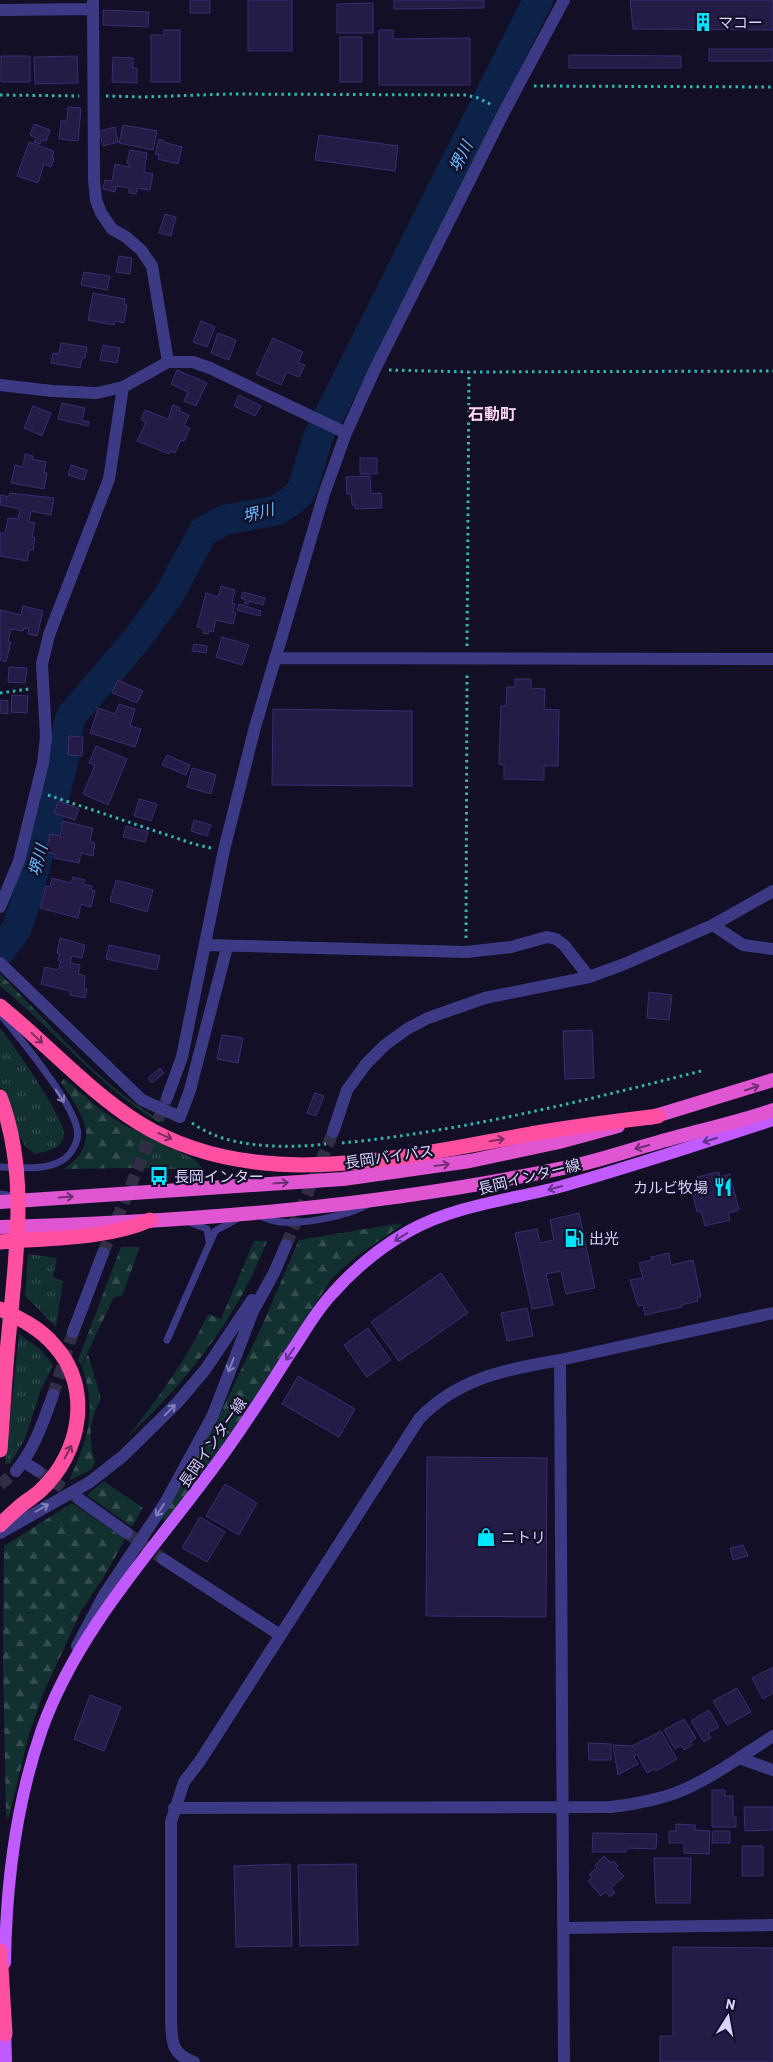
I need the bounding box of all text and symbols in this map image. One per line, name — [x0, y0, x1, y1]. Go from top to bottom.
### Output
building icon: マコー — [692, 11, 714, 33]
place label: マコー — [718, 13, 763, 31]
water label: 堺川 — [444, 136, 477, 175]
district label: 石動町 — [468, 404, 516, 423]
water label: 堺川 — [240, 498, 278, 525]
water label: 堺川 — [24, 840, 51, 878]
one-way arrow — [30, 1032, 43, 1044]
one-way arrow — [744, 1082, 760, 1092]
one-way arrow — [55, 1088, 65, 1102]
one-way arrow — [157, 1132, 172, 1142]
one-way arrow — [488, 1134, 504, 1144]
one-way arrow — [702, 1136, 718, 1146]
street label: 長岡バイパス — [343, 1141, 435, 1171]
one-way arrow — [634, 1142, 650, 1152]
street label: 長岡インター線 — [476, 1155, 582, 1197]
one-way arrow — [434, 1159, 450, 1169]
bus stop icon: 長岡インター — [148, 1165, 170, 1187]
place label: 長岡インター — [174, 1167, 264, 1185]
restaurant icon: カルビ牧場 — [712, 1176, 734, 1198]
place label: カルビ牧場 — [633, 1178, 708, 1196]
one-way arrow — [272, 1179, 288, 1188]
one-way arrow — [547, 1183, 563, 1193]
one-way arrow — [58, 1193, 74, 1202]
fuel station icon: 出光 — [563, 1227, 585, 1249]
place label: 出光 — [589, 1229, 619, 1247]
one-way arrow — [394, 1232, 408, 1242]
one-way arrow — [285, 1346, 295, 1360]
one-way arrow — [226, 1356, 235, 1372]
street label: 長岡インター線 — [175, 1394, 249, 1490]
one-way arrow — [164, 1404, 176, 1416]
one-way arrow — [63, 1444, 73, 1459]
one-way arrow — [35, 1503, 50, 1513]
one-way arrow — [155, 1503, 166, 1517]
shop icon: ニトリ — [475, 1526, 497, 1548]
place label: ニトリ — [501, 1528, 546, 1546]
north arrow — [703, 1992, 753, 2042]
text: N — [724, 1995, 737, 2013]

